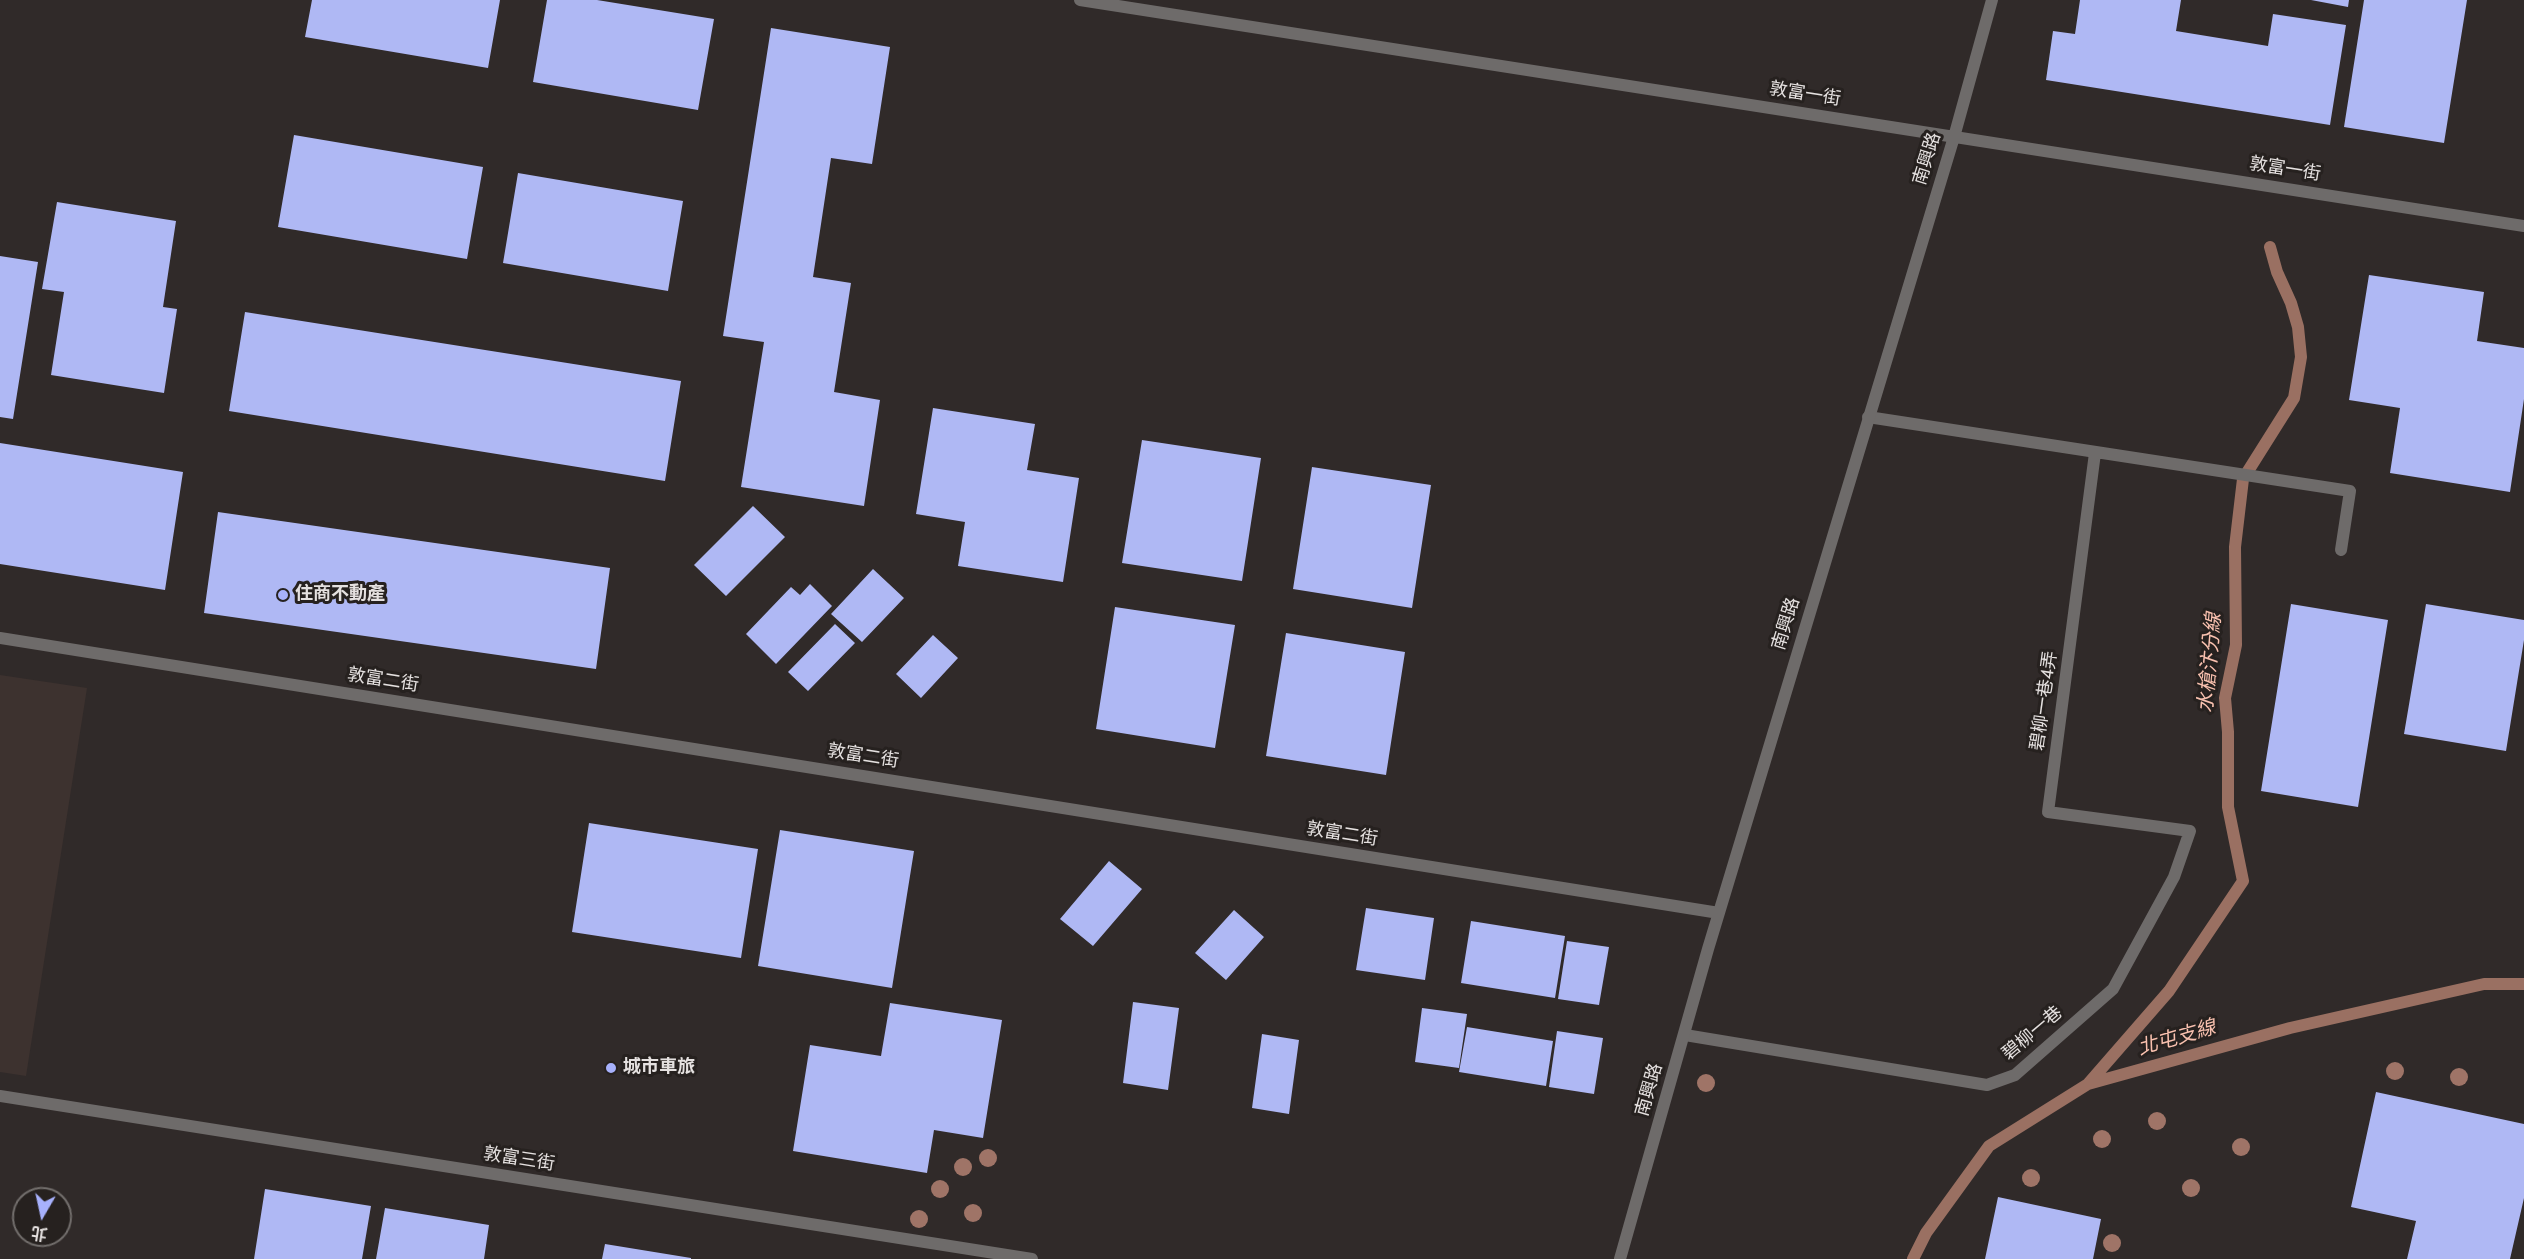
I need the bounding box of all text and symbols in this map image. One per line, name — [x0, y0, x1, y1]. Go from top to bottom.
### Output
street label: 敦富一街 — [1768, 79, 1842, 111]
street label: 南興路 — [1910, 130, 1946, 188]
street label: 敦富一街 — [2248, 154, 2322, 186]
place label: 住商不動產 — [295, 584, 385, 606]
marker: 住商不動產 — [276, 588, 290, 602]
street label: 南興路 — [1769, 595, 1805, 653]
water label: 水槍汴分線 — [2195, 612, 2227, 714]
street label: 碧柳一巷4弄 — [2027, 650, 2063, 752]
street label: 敦富二街 — [346, 665, 420, 697]
street label: 敦富二街 — [826, 741, 900, 773]
street label: 敦富二街 — [1305, 819, 1379, 851]
street label: 碧柳一巷 — [1998, 1003, 2068, 1065]
water label: 北屯支線 — [2135, 1016, 2219, 1062]
place label: 城市車旅 — [623, 1057, 695, 1079]
marker: 城市車旅 — [604, 1061, 618, 1075]
street label: 南興路 — [1632, 1061, 1668, 1119]
street label: 敦富三街 — [482, 1144, 556, 1176]
north arrow — [12, 1187, 72, 1247]
text: 北 — [30, 1221, 49, 1246]

